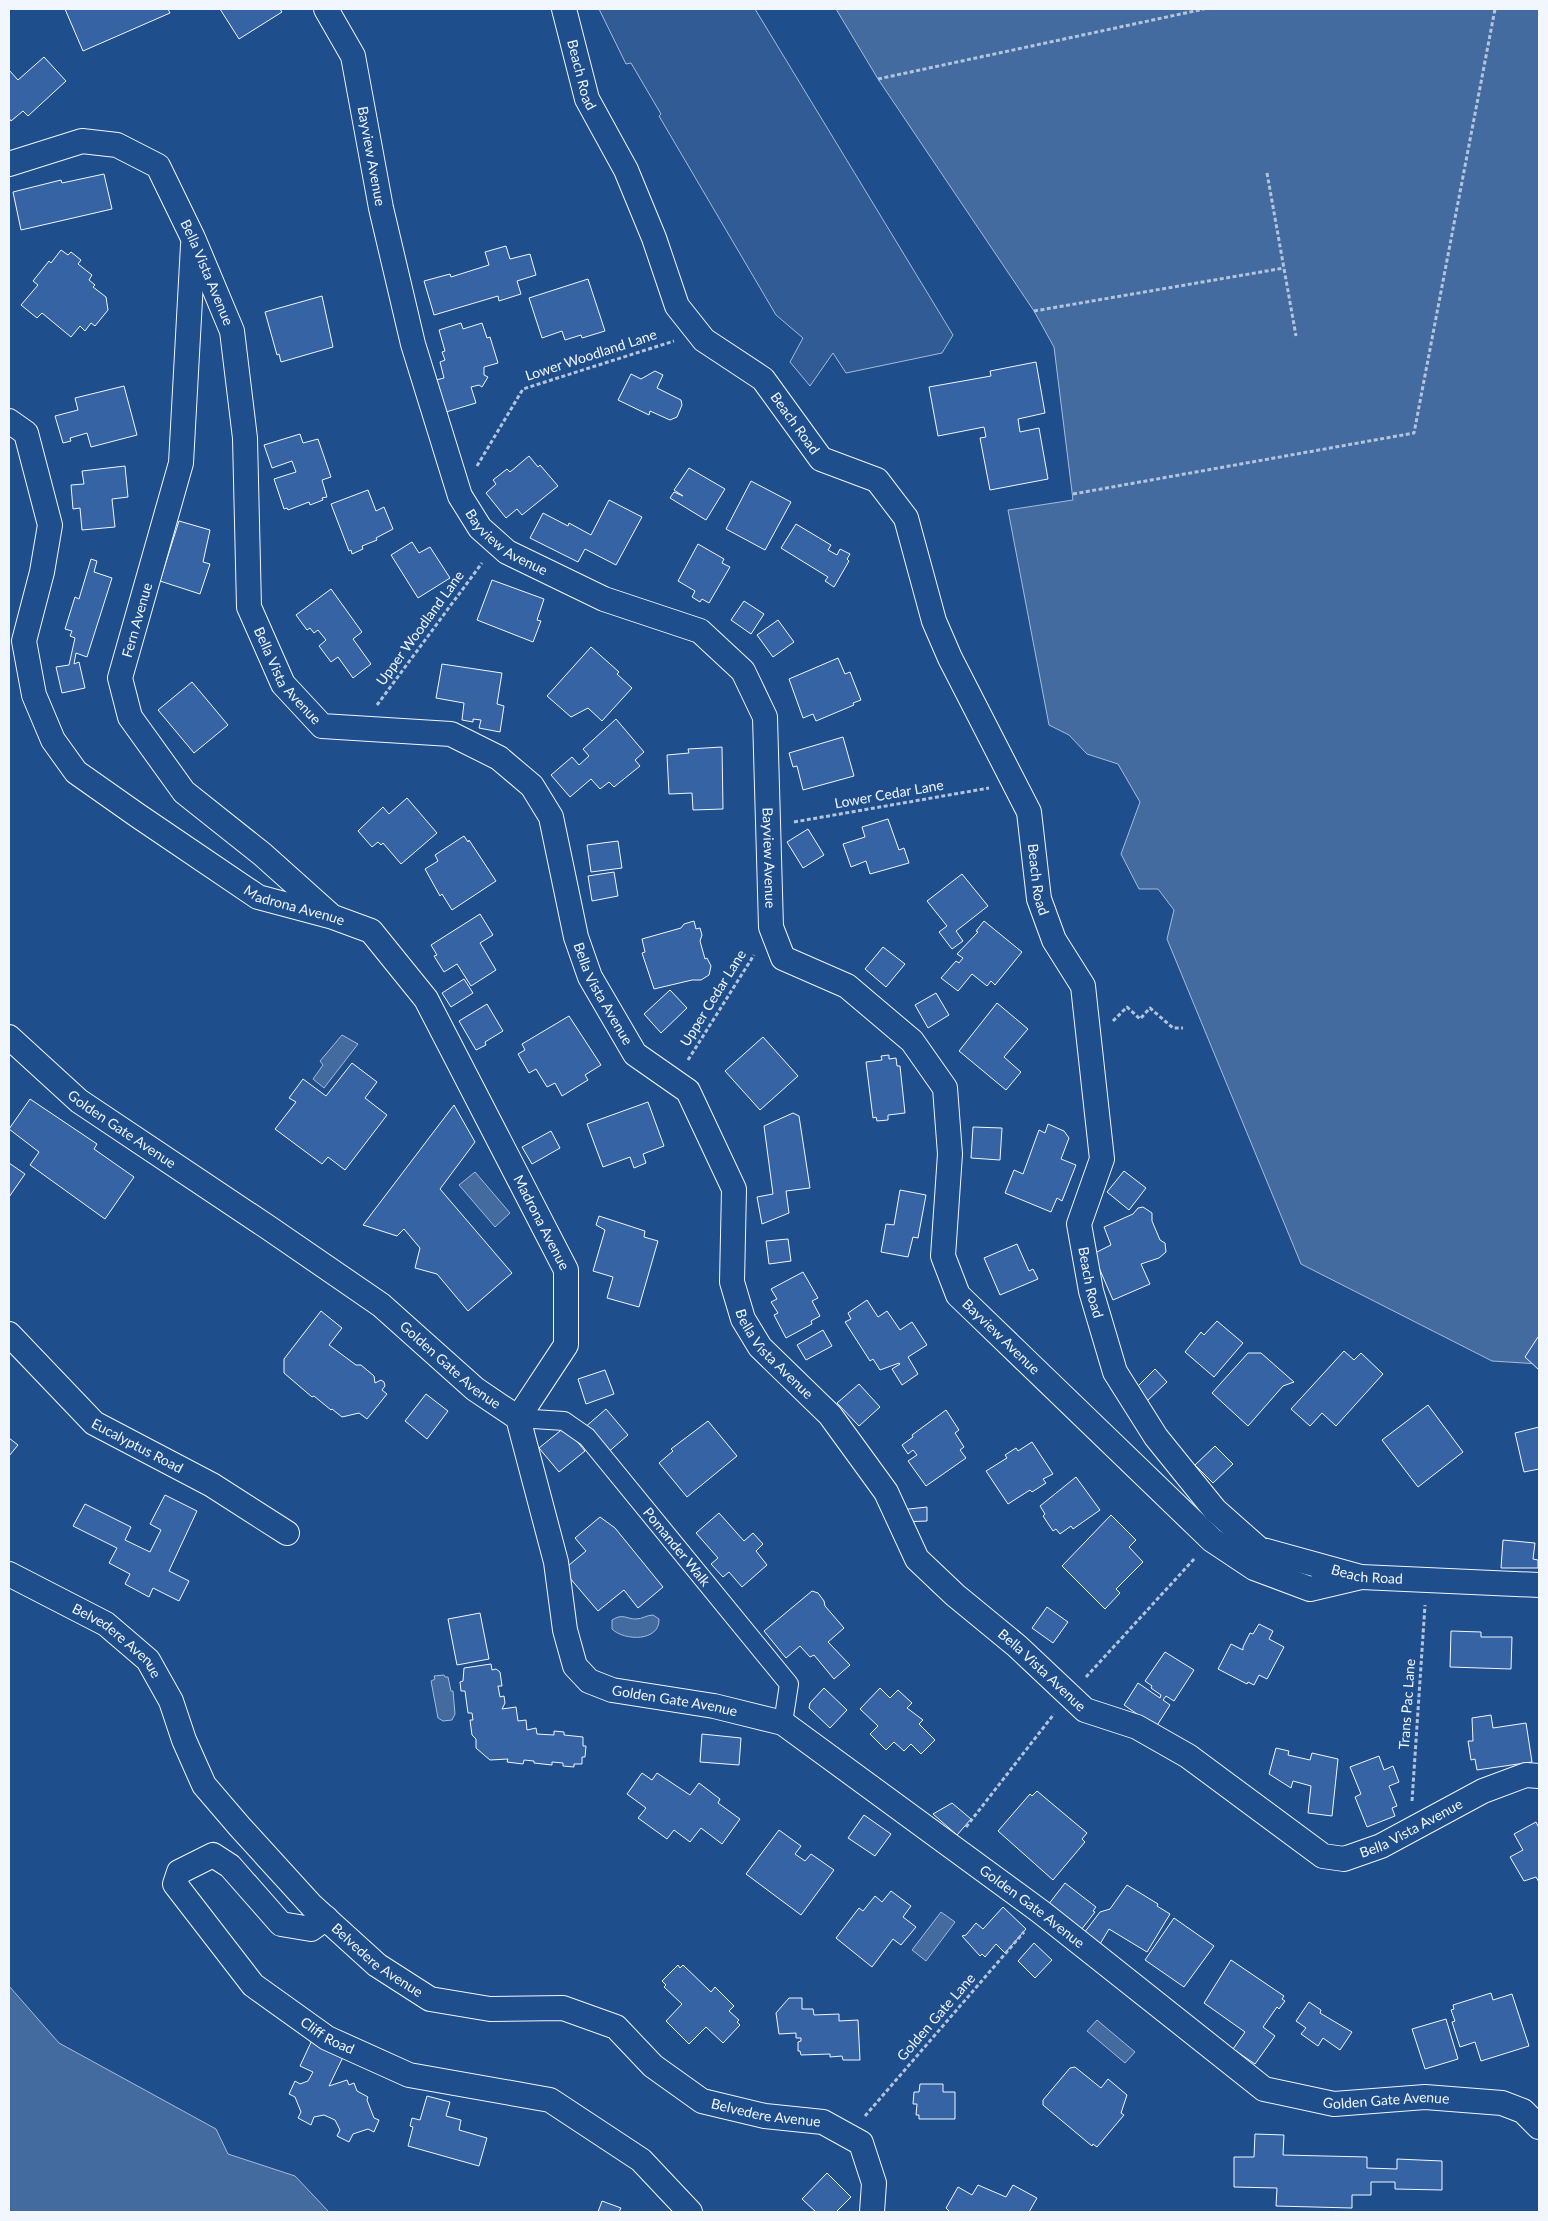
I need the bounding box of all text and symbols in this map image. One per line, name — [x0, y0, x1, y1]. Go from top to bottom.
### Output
street label: Beach Road — [564, 38, 600, 113]
street label: Bayview Avenue — [354, 105, 389, 207]
street label: Bella Vista Avenue — [177, 216, 238, 328]
street label: Lower Woodland Lane — [523, 325, 659, 384]
street label: Beach Road — [767, 389, 824, 457]
street label: Bayview Avenue — [462, 506, 551, 578]
street label: Upper Woodland Lane — [372, 567, 467, 688]
street label: Fern Avenue — [118, 580, 155, 659]
street label: Bella Vista Avenue — [251, 624, 325, 728]
street label: Lower Cedar Lane — [833, 776, 945, 811]
street label: Bayview Avenue — [760, 807, 779, 909]
street label: Beach Road — [1025, 843, 1053, 917]
street label: Madrona Avenue — [241, 881, 347, 929]
street label: Bella Vista Avenue — [570, 940, 637, 1048]
street label: Upper Cedar Lane — [676, 946, 749, 1049]
street label: Golden Gate Avenue — [64, 1086, 179, 1171]
street label: Madrona Avenue — [510, 1172, 573, 1273]
street label: Beach Road — [1075, 1245, 1107, 1320]
street label: Bayview Avenue — [959, 1295, 1044, 1377]
street label: Bella Vista Avenue — [732, 1307, 817, 1402]
street label: Golden Gate Avenue — [397, 1317, 504, 1412]
street label: Eucalyptus Road — [89, 1414, 186, 1476]
street label: Pomander Walk — [640, 1504, 715, 1590]
street label: Beach Road — [1329, 1560, 1403, 1587]
street label: Belvedere Avenue — [70, 1599, 165, 1681]
street label: Bella Vista Avenue — [995, 1625, 1090, 1715]
street label: Trans Pac Lane — [1395, 1658, 1418, 1750]
street label: Golden Gate Avenue — [611, 1681, 739, 1719]
street label: Bella Vista Avenue — [1357, 1795, 1465, 1861]
street label: Golden Gate Avenue — [977, 1861, 1088, 1951]
street label: Belvedere Avenue — [328, 1919, 426, 2000]
street label: Golden Gate Lane — [893, 1969, 978, 2064]
street label: Cliff Road — [297, 2013, 357, 2057]
street label: Golden Gate Avenue — [1321, 2088, 1450, 2112]
street label: Belvedere Avenue — [709, 2094, 822, 2130]

